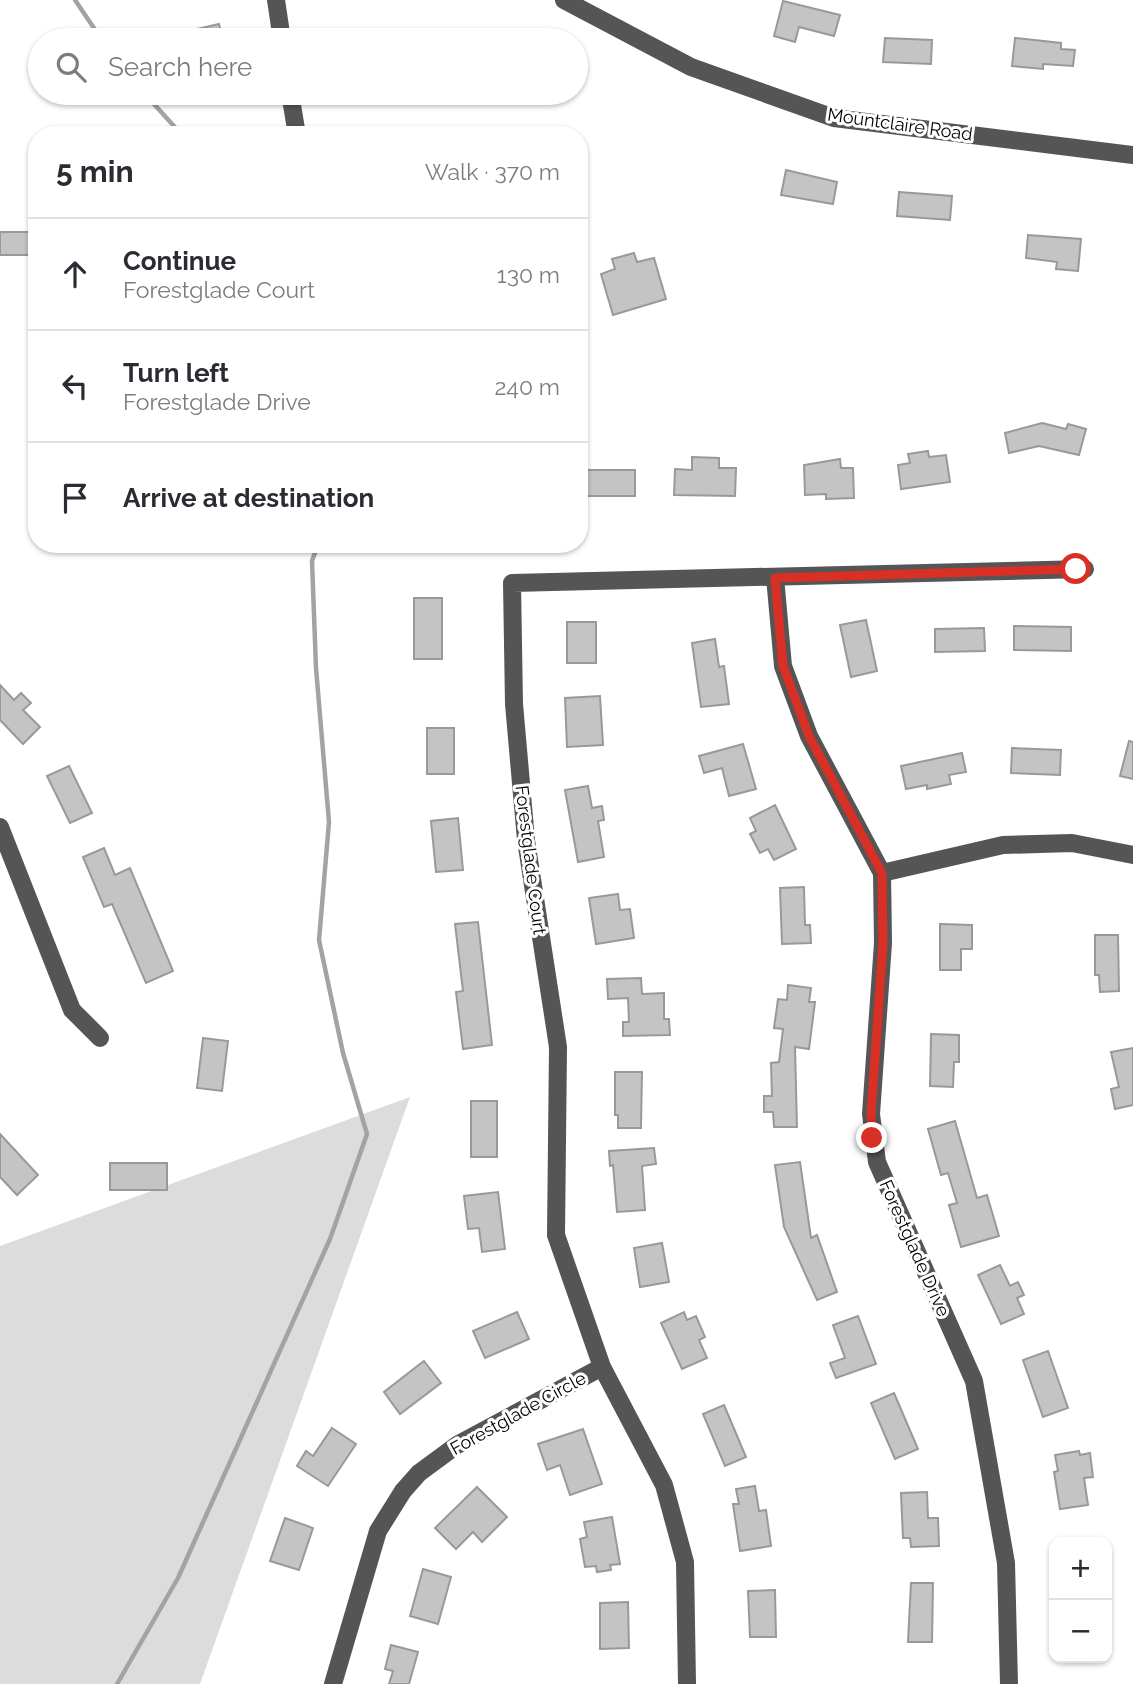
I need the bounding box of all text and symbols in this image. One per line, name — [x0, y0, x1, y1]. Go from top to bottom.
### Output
search box — [28, 28, 588, 105]
icon: search — [52, 48, 90, 86]
text: Search here — [108, 52, 252, 82]
street label: Mountclaire Road — [826, 103, 974, 145]
text: 5 min — [56, 154, 134, 189]
text: Walk · 370 m — [425, 158, 560, 185]
text: Continue — [123, 246, 236, 276]
icon: ahead — [56, 255, 94, 293]
text: 130 m — [497, 261, 560, 288]
text: Forestglade Court — [123, 276, 315, 303]
text: Turn left — [123, 358, 229, 388]
icon: left — [56, 367, 94, 405]
text: 240 m — [494, 373, 560, 400]
text: Forestglade Drive — [123, 388, 311, 415]
icon: arrive — [56, 479, 94, 517]
text: Arrive at destination — [123, 483, 374, 513]
route start — [1060, 553, 1091, 584]
street label: Forestglade Court — [511, 784, 551, 936]
route end — [856, 1122, 887, 1153]
street label: Forestglade Drive — [876, 1177, 955, 1320]
street label: Forestglade Circle — [447, 1367, 590, 1459]
map controls — [1049, 1537, 1112, 1663]
button: + — [1049, 1537, 1112, 1600]
button: − — [1049, 1600, 1112, 1663]

